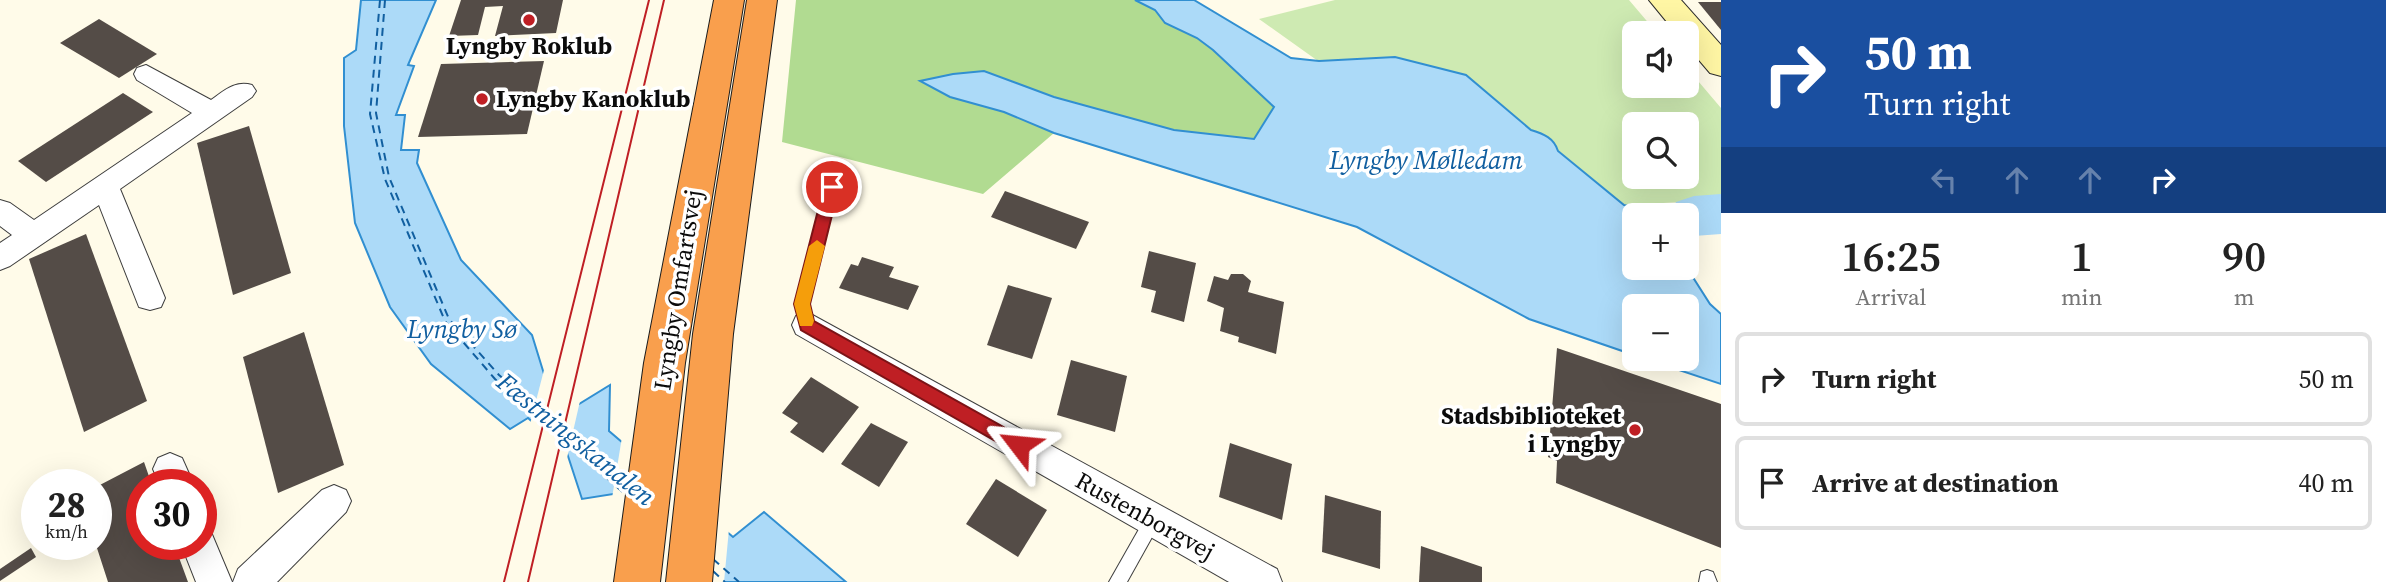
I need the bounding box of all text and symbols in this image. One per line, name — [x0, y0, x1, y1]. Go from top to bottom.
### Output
marker: Lyngby Roklub — [521, 12, 537, 28]
text: 50 m — [1864, 18, 1972, 85]
map controls — [1622, 21, 1699, 371]
button: sound — [1622, 21, 1699, 98]
icon: right — [1749, 28, 1840, 119]
place label: Lyngby Roklub — [446, 29, 612, 62]
place label: Lyngby Kanoklub — [496, 82, 690, 115]
text: Turn right — [1864, 82, 2010, 126]
marker: Lyngby Kanoklub — [474, 91, 490, 107]
button: search — [1622, 112, 1699, 189]
water label: Lyngby Mølledam — [1328, 142, 1523, 178]
pin — [802, 157, 862, 217]
icon: left — [1925, 161, 1963, 199]
icon: ahead — [1998, 161, 2036, 199]
icon: ahead — [2071, 161, 2109, 199]
icon: right — [2144, 161, 2182, 199]
icon: arrive — [813, 168, 851, 206]
street label: Lyngby Omfartsvej — [645, 187, 710, 393]
button: + — [1622, 203, 1699, 280]
text: 16:25 — [1841, 227, 1941, 285]
text: 1 — [2071, 227, 2093, 285]
text: 90 — [2222, 227, 2266, 285]
text: Arrival — [1855, 281, 1926, 313]
text: min — [2061, 281, 2102, 313]
text: m — [2234, 281, 2255, 313]
button: − — [1622, 294, 1699, 371]
water label: Lyngby Sø — [406, 311, 518, 347]
icon: right — [1753, 360, 1791, 398]
text: Turn right — [1812, 361, 1936, 397]
text: 50 m — [2299, 361, 2354, 397]
water label: Fæstningskanalen — [489, 363, 663, 514]
place label: Stadsbiblioteket i Lyngby — [1441, 399, 1621, 460]
position arrow — [982, 408, 1056, 482]
marker: Stadsbiblioteket i Lyngby — [1627, 422, 1643, 438]
street label: Rustenborgvej — [1070, 464, 1221, 567]
icon: arrive — [1753, 464, 1791, 502]
text: Arrive at destination — [1812, 465, 2059, 501]
text: 40 m — [2299, 465, 2354, 501]
speed limit sign: 30 — [126, 469, 217, 560]
text: 28 — [48, 481, 85, 529]
text: km/h — [45, 519, 88, 544]

